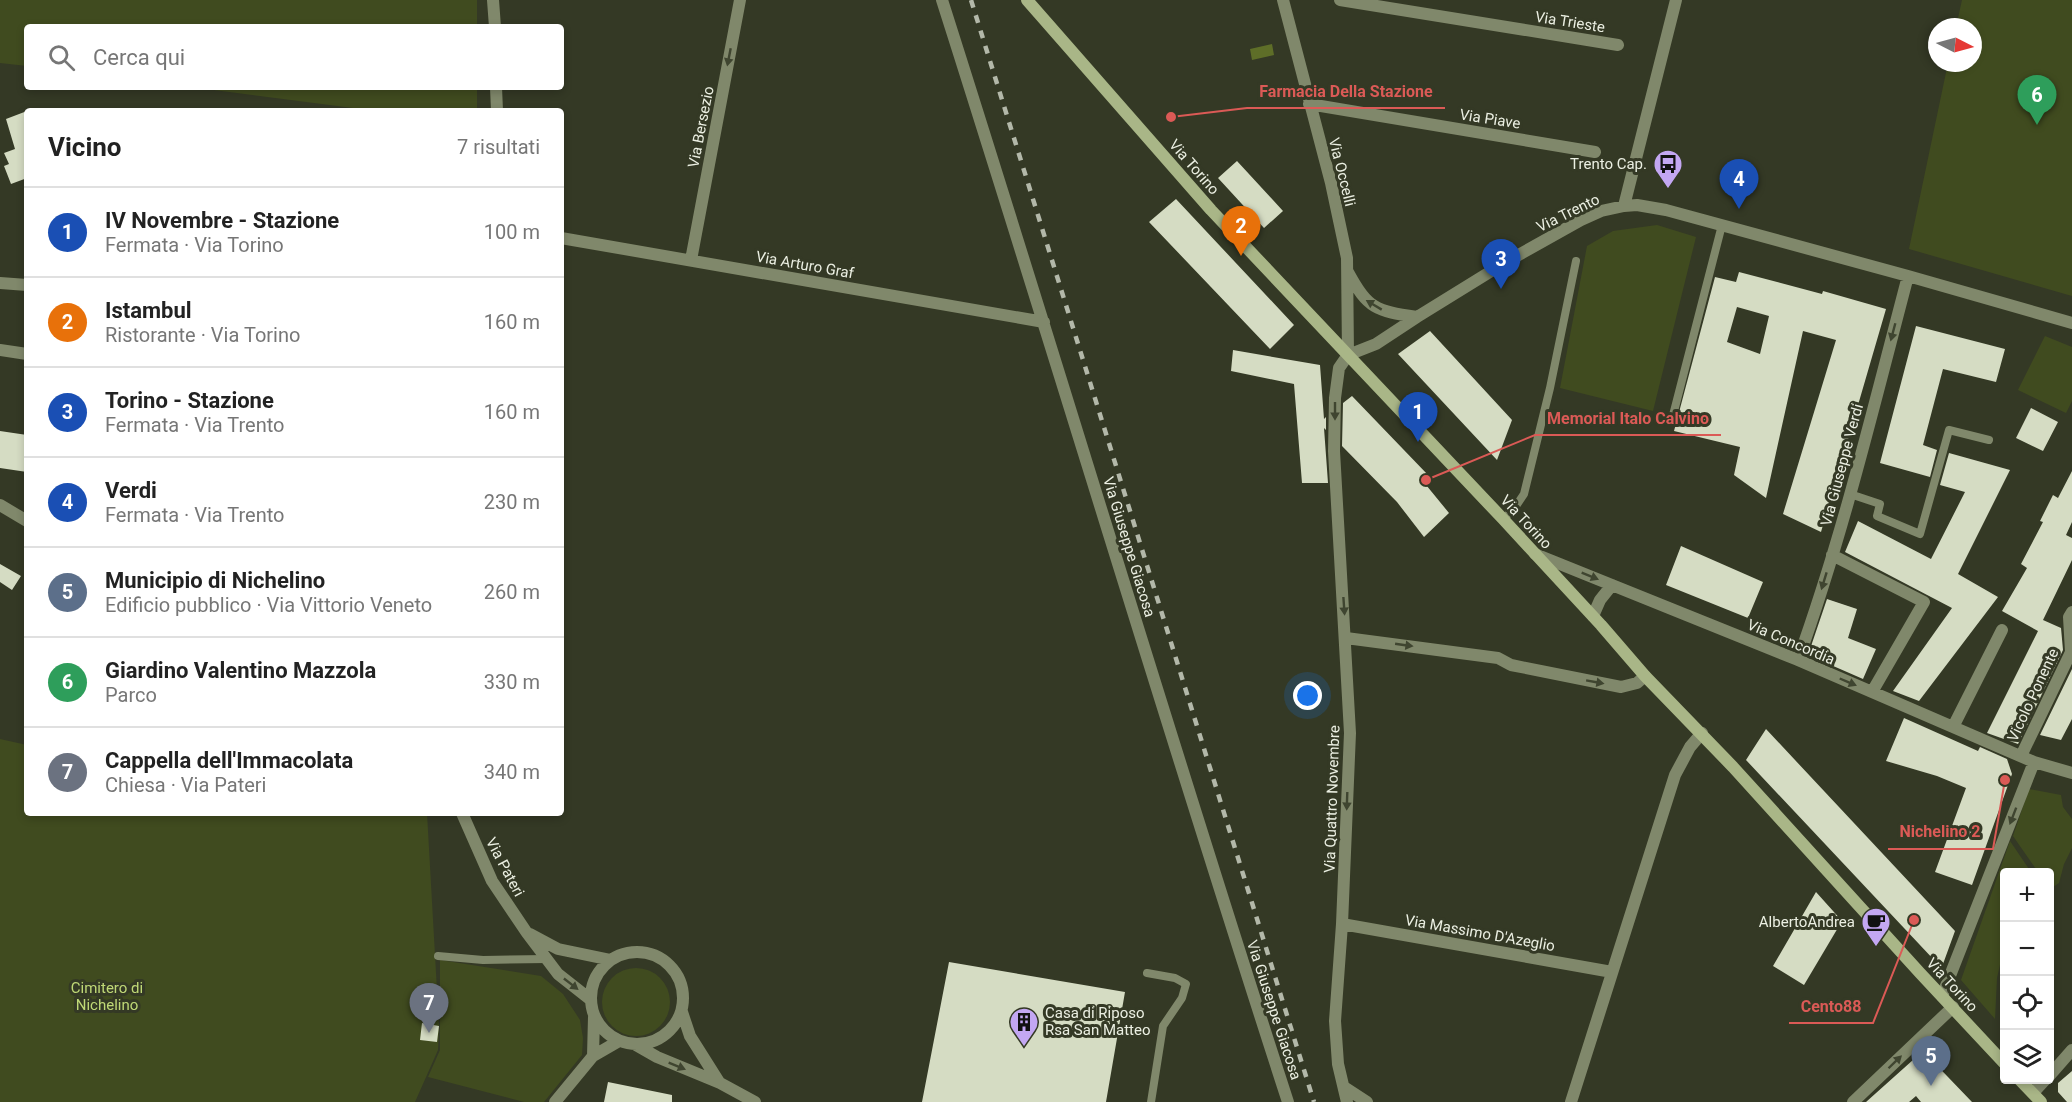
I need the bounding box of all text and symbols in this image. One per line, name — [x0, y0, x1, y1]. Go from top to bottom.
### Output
street label: Via Trieste — [1534, 8, 1606, 36]
north arrow — [1928, 18, 1982, 72]
search box — [24, 24, 564, 90]
icon: search — [45, 41, 78, 74]
text: Cerca qui — [93, 45, 185, 70]
one-way arrow — [724, 48, 733, 67]
callout: Farmacia Della Stazione — [1247, 74, 1445, 108]
pin: 6 — [2018, 76, 2056, 125]
text: Farmacia Della Stazione — [1259, 82, 1433, 101]
street label: Via Bersezio — [684, 85, 718, 169]
street label: Via Piave — [1458, 105, 1522, 133]
text: Vicino — [48, 132, 122, 162]
text: 7 risultati — [457, 135, 540, 159]
street label: Via Torino — [1165, 136, 1223, 198]
street label: Via Occelli — [1325, 136, 1359, 208]
bus stop icon: Trento Cap. — [1652, 148, 1684, 190]
place label: Trento Cap. — [1570, 155, 1647, 173]
pin: 4 — [1720, 160, 1758, 209]
street label: Via Trento — [1534, 190, 1602, 236]
pin: 2 — [1222, 206, 1260, 256]
text: IV Novembre - Stazione — [105, 208, 339, 233]
text: 1 — [62, 220, 73, 244]
text: 100 m — [484, 220, 540, 244]
text: Fermata · Via Torino — [105, 233, 284, 257]
pin: 3 — [1482, 240, 1520, 289]
street label: Via Arturo Graf — [755, 248, 856, 283]
text: Istambul — [105, 298, 192, 323]
one-way arrow — [1366, 300, 1382, 311]
text: 2 — [62, 310, 73, 334]
text: 160 m — [484, 310, 540, 334]
text: Ristorante · Via Torino — [105, 323, 300, 347]
one-way arrow — [1888, 323, 1897, 341]
text: Torino - Stazione — [105, 388, 274, 413]
pin: 1 — [1398, 392, 1438, 442]
text: 3 — [62, 400, 73, 424]
text: 160 m — [484, 400, 540, 424]
callout: Memorial Italo Calvino — [1535, 401, 1721, 435]
one-way arrow — [1330, 402, 1340, 421]
street label: Via Giuseppe Verdi — [1817, 402, 1867, 528]
text: Memorial Italo Calvino — [1547, 409, 1709, 428]
text: Fermata · Via Trento — [105, 413, 284, 437]
street label: Via Giuseppe Giacosa — [1099, 475, 1159, 619]
text: Verdi — [105, 478, 157, 503]
text: 4 — [62, 490, 73, 514]
text: 230 m — [484, 490, 540, 514]
street label: Via Torino — [1497, 491, 1555, 553]
text: Fermata · Via Trento — [105, 503, 284, 527]
text: Municipio di Nichelino — [105, 568, 325, 593]
one-way arrow — [1581, 571, 1599, 581]
one-way arrow — [1819, 572, 1829, 590]
text: 5 — [62, 580, 73, 604]
text: 260 m — [484, 580, 540, 604]
text: Edificio pubblico · Via Vittorio Veneto — [105, 593, 432, 617]
one-way arrow — [1339, 596, 1349, 615]
street label: Via Concordia — [1745, 615, 1837, 669]
one-way arrow — [1394, 641, 1413, 650]
street label: Vicolo Ponente — [2004, 645, 2062, 745]
text: Giardino Valentino Mazzola — [105, 658, 376, 683]
text: 6 — [62, 670, 73, 694]
text: 330 m — [484, 670, 540, 694]
one-way arrow — [1839, 677, 1857, 687]
one-way arrow — [1585, 678, 1604, 687]
your location — [1293, 681, 1322, 710]
text: Parco — [105, 683, 157, 707]
street label: Via Quattro Novembre — [1320, 725, 1344, 873]
text: Cappella dell'Immacolata — [105, 748, 353, 773]
text: 7 — [62, 760, 73, 784]
text: 340 m — [484, 760, 540, 784]
text: Chiesa · Via Pateri — [105, 773, 266, 797]
one-way arrow — [1343, 791, 1352, 810]
one-way arrow — [2008, 808, 2018, 826]
callout: Nichelino 2 — [1888, 815, 1993, 849]
text: Nichelino 2 — [1899, 822, 1981, 841]
street label: Via Pateri — [482, 834, 528, 900]
map controls — [2000, 868, 2054, 1084]
button: + — [2000, 868, 2054, 922]
cafe icon: AlbertoAndrea — [1860, 906, 1892, 948]
street label: Via Massimo D'Azeglio — [1404, 911, 1556, 955]
place label: AlbertoAndrea — [1759, 913, 1855, 931]
button: − — [2000, 922, 2054, 976]
street label: Via Giuseppe Giacosa — [1243, 938, 1305, 1082]
street label: Via Torino — [1923, 954, 1981, 1016]
button: locate — [2000, 976, 2054, 1030]
one-way arrow — [563, 977, 578, 989]
park label: Cimitero di Nichelino — [71, 979, 143, 1014]
pin: 7 — [410, 984, 448, 1033]
callout: Cento88 — [1789, 989, 1873, 1023]
text: Cento88 — [1801, 997, 1861, 1016]
place label: Casa di Riposo Rsa San Matteo — [1045, 1004, 1151, 1039]
building icon: Casa di Riposo Rsa San Matteo — [1008, 1006, 1040, 1048]
button: layers — [2000, 1030, 2054, 1084]
pin: 5 — [1912, 1036, 1950, 1086]
one-way arrow — [1888, 1055, 1902, 1069]
one-way arrow — [668, 1062, 686, 1071]

